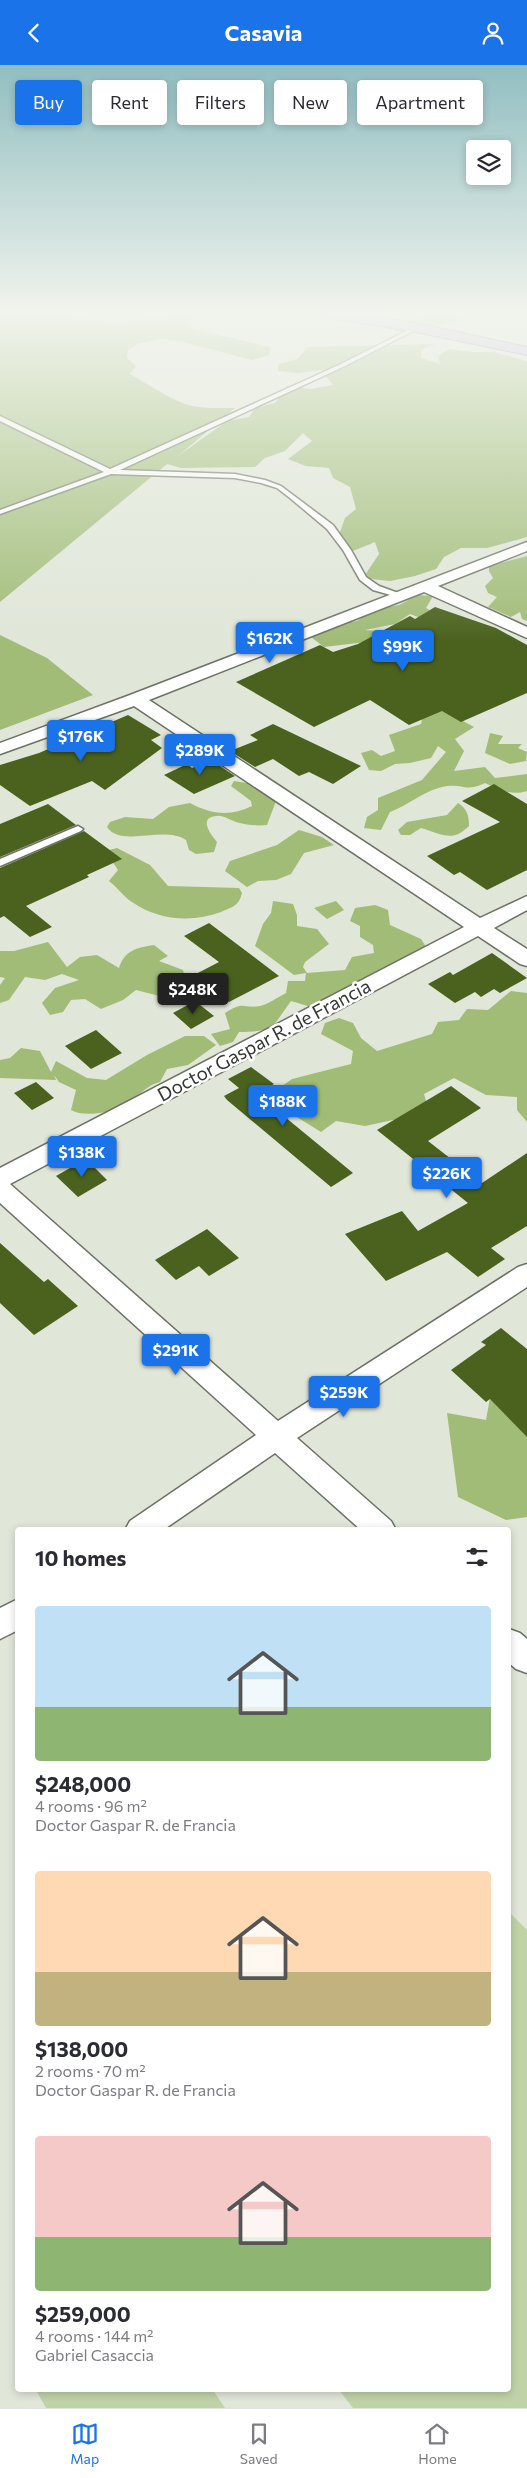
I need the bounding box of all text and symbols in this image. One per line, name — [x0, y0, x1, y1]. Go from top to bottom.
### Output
icon: back — [20, 19, 48, 47]
text: Casavia — [225, 19, 302, 46]
icon: person — [479, 19, 507, 47]
chip: Buy — [15, 80, 82, 125]
chip: Rent — [92, 80, 167, 125]
chip: Filters — [177, 80, 264, 125]
chip: New — [274, 80, 347, 125]
chip: Apartment — [357, 80, 483, 125]
map controls — [466, 140, 511, 185]
button: layers — [466, 140, 511, 185]
pin: $162K — [235, 621, 305, 664]
text: $162K — [247, 628, 293, 647]
pin: $99K — [373, 629, 433, 672]
text: $99K — [383, 636, 423, 655]
pin: $176K — [46, 719, 116, 762]
text: $176K — [58, 726, 104, 745]
pin: $289K — [165, 733, 235, 776]
text: $289K — [175, 740, 225, 759]
street label: Doctor Gaspar R. de Francia — [153, 973, 374, 1106]
pin: $248K — [158, 973, 228, 1015]
text: $248K — [169, 979, 217, 998]
pin: $188K — [248, 1085, 318, 1127]
text: $188K — [259, 1091, 307, 1110]
pin: $138K — [47, 1135, 117, 1178]
text: $138K — [59, 1142, 105, 1161]
pin: $226K — [412, 1157, 482, 1199]
text: $226K — [423, 1163, 471, 1182]
pin: $291K — [141, 1333, 211, 1376]
text: $291K — [153, 1340, 199, 1359]
pin: $259K — [309, 1375, 379, 1418]
text: $259K — [320, 1382, 368, 1401]
icon: filters — [463, 1543, 491, 1571]
text: 10 homes — [35, 1545, 126, 1570]
icon: home — [218, 1638, 308, 1728]
text: $248,000 — [35, 1771, 131, 1796]
text: 4 rooms · 96 m² — [35, 1796, 147, 1815]
text: Doctor Gaspar R. de Francia — [35, 1815, 236, 1834]
icon: home — [218, 1903, 308, 1993]
text: $138,000 — [35, 2036, 128, 2061]
text: 2 rooms · 70 m² — [35, 2061, 146, 2080]
text: Doctor Gaspar R. de Francia — [35, 2080, 236, 2099]
icon: home — [218, 2168, 308, 2258]
text: $259,000 — [35, 2301, 131, 2326]
text: 4 rooms · 144 m² — [35, 2326, 154, 2345]
text: Gabriel Casaccia — [35, 2345, 154, 2364]
tab: Map — [70, 2420, 99, 2467]
tab: Saved — [240, 2420, 278, 2467]
tab: Home — [418, 2420, 457, 2467]

